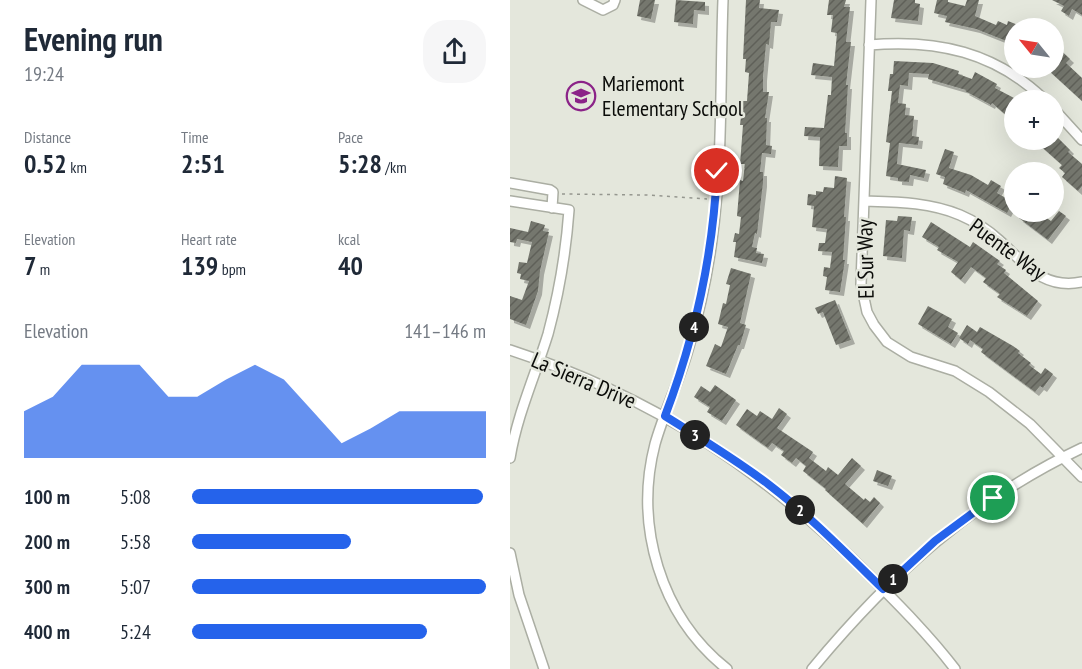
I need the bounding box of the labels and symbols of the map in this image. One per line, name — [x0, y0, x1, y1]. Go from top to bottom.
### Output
north arrow — [1004, 18, 1064, 78]
place label: Mariemont Elementary School — [602, 69, 744, 122]
school or university icon: Mariemont Elementary School — [565, 80, 597, 112]
pin — [691, 145, 742, 196]
street label: Puente Way — [964, 212, 1052, 287]
street label: El Sur Way — [850, 218, 880, 299]
pin: 4 — [679, 312, 709, 342]
street label: La Sierra Drive — [527, 345, 641, 415]
pin: 3 — [680, 420, 710, 450]
pin — [967, 472, 1018, 523]
pin: 2 — [785, 495, 815, 525]
pin: 1 — [878, 564, 908, 594]

